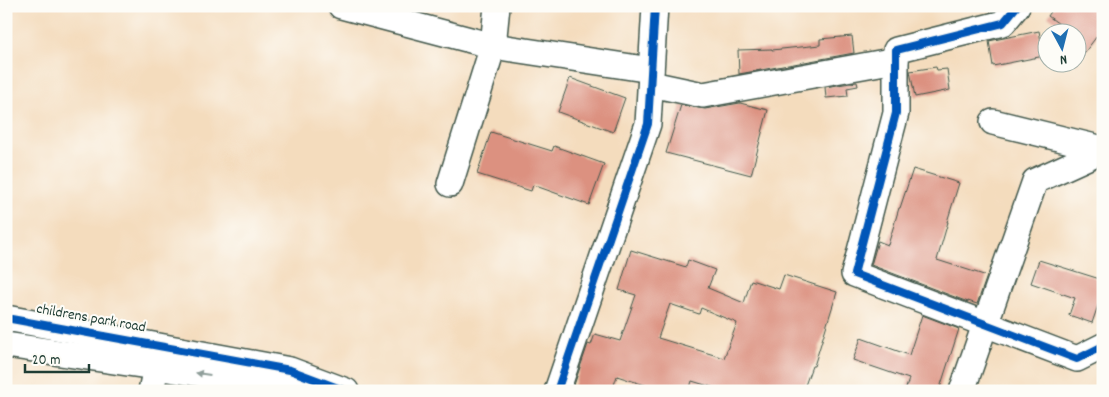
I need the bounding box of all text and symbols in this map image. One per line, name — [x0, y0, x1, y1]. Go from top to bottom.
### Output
north arrow — [1036, 22, 1086, 72]
text: N — [1059, 49, 1068, 69]
street label: childrens park road — [35, 299, 147, 339]
scale bar — [25, 342, 89, 374]
text: 20 m — [32, 350, 60, 372]
one-way arrow — [195, 370, 211, 378]

